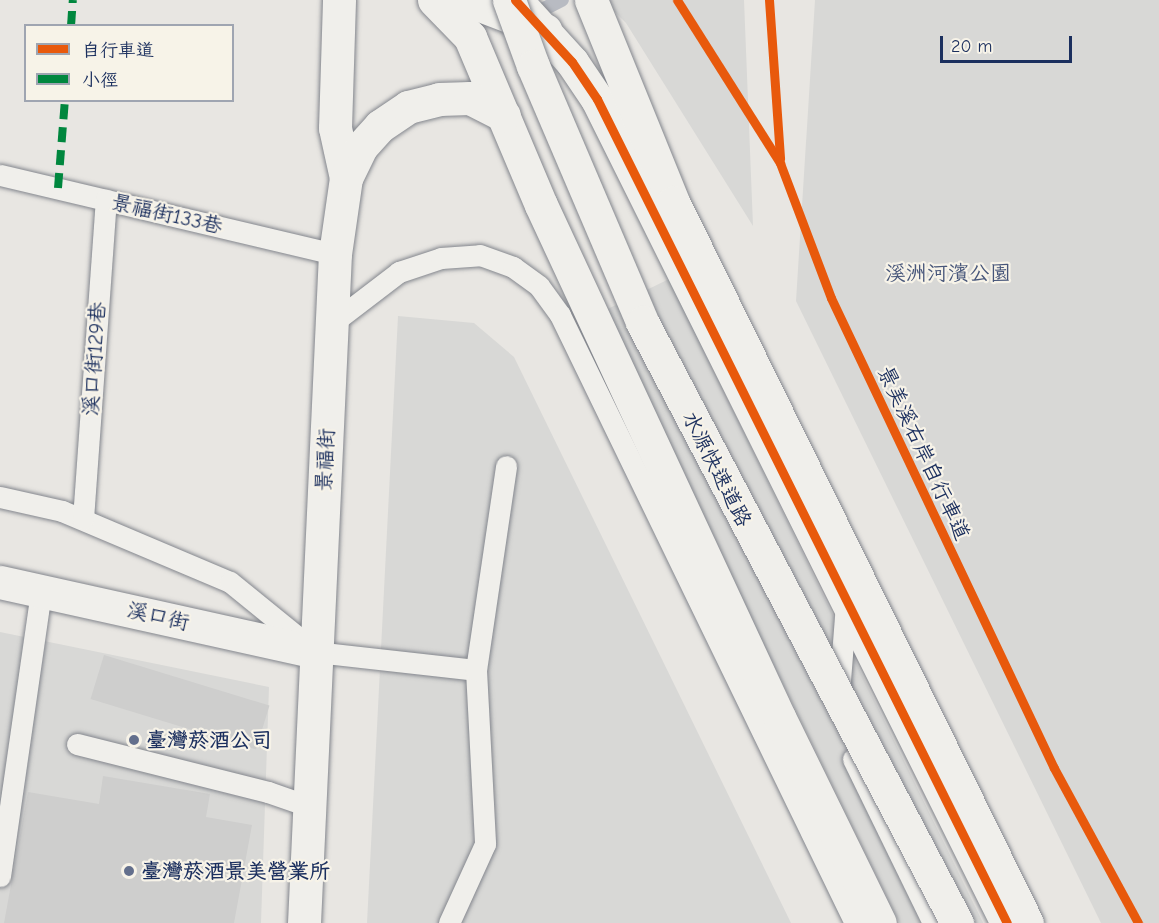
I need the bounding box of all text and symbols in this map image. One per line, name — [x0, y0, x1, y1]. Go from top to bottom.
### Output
legend — [24, 24, 234, 102]
scale bar — [943, 24, 1075, 62]
text: 20 m — [951, 36, 992, 57]
text: 自行車道 — [82, 40, 154, 61]
text: 小徑 — [82, 70, 118, 91]
street label: 景福街133巷 — [109, 189, 225, 239]
park label: 溪洲河濱公園 — [885, 260, 1011, 286]
street label: 溪口街129巷 — [77, 301, 111, 417]
street label: 景美溪右岸自行車道 — [873, 362, 975, 544]
street label: 水源快速道路 — [677, 407, 757, 531]
street label: 景福街 — [311, 428, 339, 492]
street label: 溪口街 — [124, 597, 192, 635]
place label: 臺灣菸酒公司 — [146, 727, 272, 753]
marker: 臺灣菸酒公司 — [127, 733, 141, 747]
place label: 臺灣菸酒景美營業所 — [141, 858, 330, 884]
marker: 臺灣菸酒景美營業所 — [122, 864, 136, 878]

